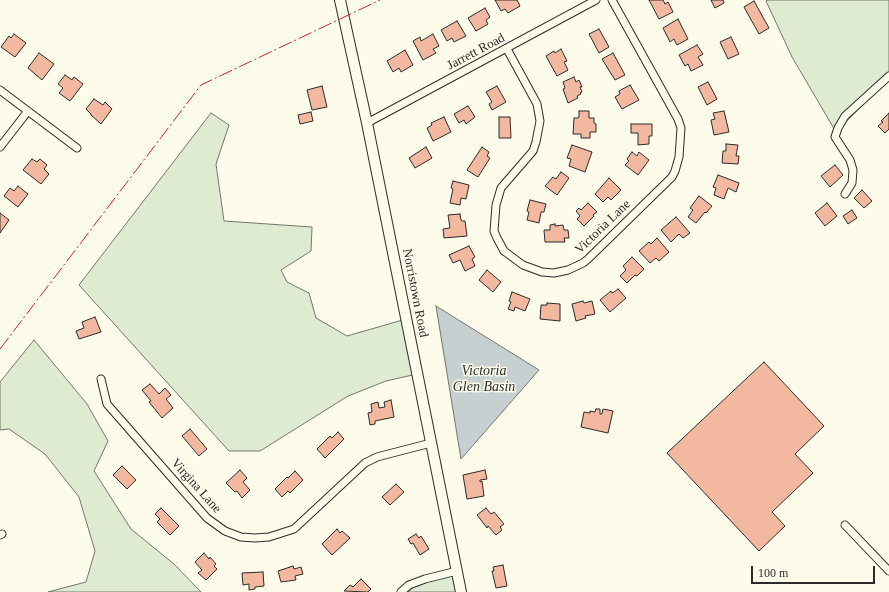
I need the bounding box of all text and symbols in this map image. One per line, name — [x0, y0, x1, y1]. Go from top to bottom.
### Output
street label: Jarrett Road — [444, 30, 508, 74]
street label: Victoria Lane — [572, 197, 634, 257]
street label: Norristown Road — [399, 247, 431, 339]
water label: Victoria Glen Basin — [453, 363, 515, 396]
street label: Virgina Lane — [167, 456, 225, 516]
scale bar — [753, 558, 877, 584]
text: 100 m — [758, 566, 788, 580]

